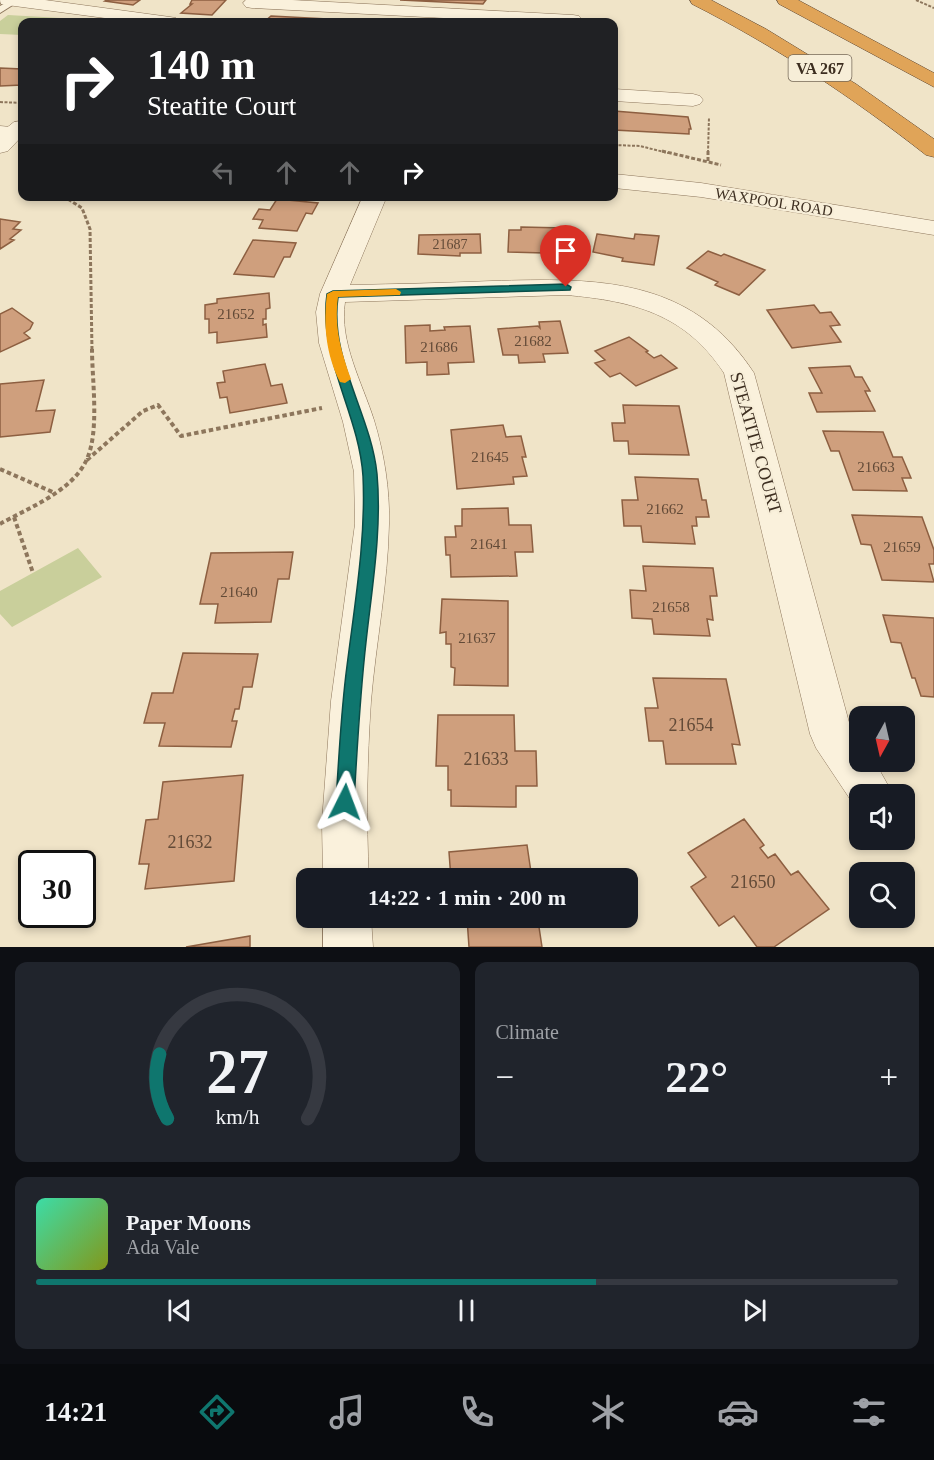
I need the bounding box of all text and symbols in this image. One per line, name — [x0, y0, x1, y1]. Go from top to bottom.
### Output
icon: right — [48, 42, 126, 120]
text: 140 m — [147, 42, 256, 88]
road number: VA 267 — [788, 55, 852, 81]
text: Steatite Court — [147, 91, 296, 121]
icon: left — [207, 156, 240, 189]
icon: ahead — [270, 156, 303, 189]
icon: ahead — [333, 156, 366, 189]
icon: right — [396, 156, 429, 189]
street label: WAXPOOL ROAD — [714, 185, 834, 219]
pin — [540, 225, 591, 287]
icon: arrive — [549, 234, 582, 267]
house number: 21687 — [433, 237, 468, 252]
house number: 21652 — [217, 306, 255, 322]
house number: 21682 — [514, 333, 552, 349]
house number: 21686 — [420, 339, 458, 355]
street label: STEATITE COURT — [726, 370, 786, 516]
house number: 21645 — [471, 449, 509, 465]
house number: 21663 — [857, 459, 895, 475]
house number: 21662 — [646, 501, 684, 517]
house number: 21641 — [470, 536, 508, 552]
house number: 21659 — [883, 539, 921, 555]
house number: 21640 — [220, 584, 258, 600]
house number: 21658 — [652, 599, 690, 615]
house number: 21637 — [458, 630, 496, 646]
north arrow — [849, 706, 915, 772]
map controls — [849, 706, 915, 928]
house number: 21654 — [669, 715, 714, 735]
house number: 21633 — [464, 749, 509, 769]
position arrow — [313, 770, 377, 834]
button: sound — [849, 784, 915, 850]
house number: 21632 — [168, 832, 213, 852]
speed limit sign: 30 — [18, 850, 96, 928]
button: search — [849, 862, 915, 928]
house number: 21650 — [731, 872, 776, 892]
text: 14:22 · 1 min · 200 m — [368, 885, 566, 910]
text: Climate — [496, 1021, 559, 1043]
text: 27 — [206, 1037, 268, 1106]
text: 22° — [665, 1052, 728, 1102]
text: − — [496, 1059, 514, 1095]
text: + — [879, 1059, 898, 1095]
text: km/h — [215, 1105, 260, 1129]
text: Paper Moons — [126, 1210, 251, 1235]
text: Ada Vale — [126, 1236, 200, 1258]
icon: previous — [163, 1294, 196, 1327]
icon: pause — [450, 1294, 483, 1327]
icon: next — [738, 1294, 771, 1327]
icon: directions — [196, 1391, 238, 1433]
icon: music — [326, 1391, 368, 1433]
icon: phone — [456, 1391, 498, 1433]
icon: climate — [587, 1391, 629, 1433]
icon: car — [717, 1391, 759, 1433]
icon: filters — [848, 1391, 890, 1433]
text: 14:21 — [44, 1397, 107, 1427]

